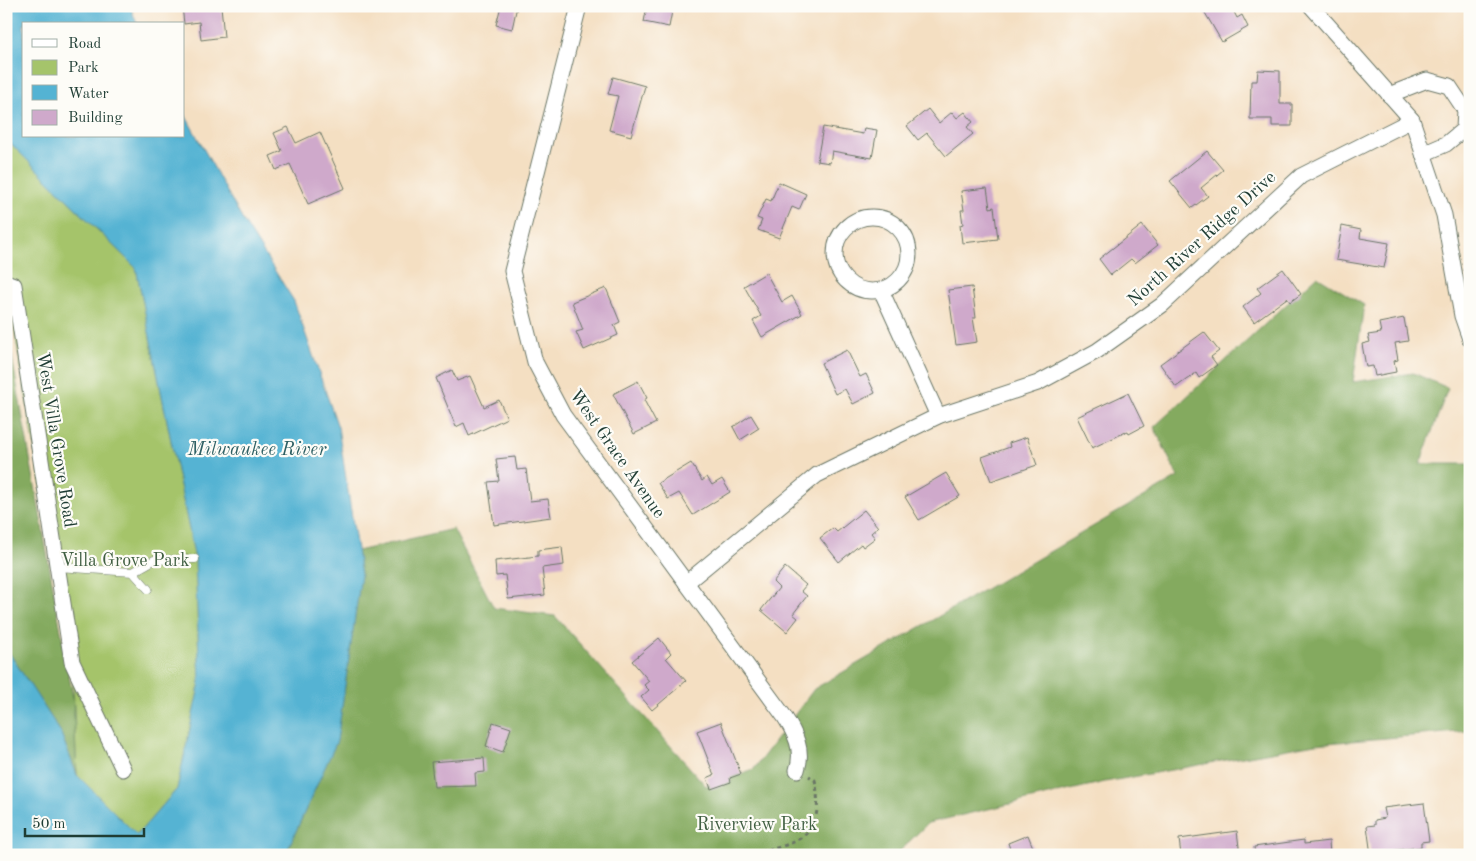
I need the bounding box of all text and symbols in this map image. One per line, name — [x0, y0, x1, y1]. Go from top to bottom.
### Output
legend — [22, 22, 185, 138]
text: Road — [68, 37, 102, 52]
text: Park — [68, 61, 99, 76]
text: Water — [68, 87, 109, 102]
text: Building — [68, 111, 123, 126]
street label: North River Ridge Drive — [1125, 168, 1279, 310]
street label: West Villa Grove Road — [33, 351, 79, 529]
street label: West Grace Avenue — [566, 386, 668, 522]
water label: Milwaukee River — [187, 441, 327, 460]
park label: Villa Grove Park — [60, 552, 190, 570]
scale bar — [25, 806, 144, 838]
park label: Riverview Park — [697, 816, 817, 834]
text: 50 m — [32, 817, 66, 832]

